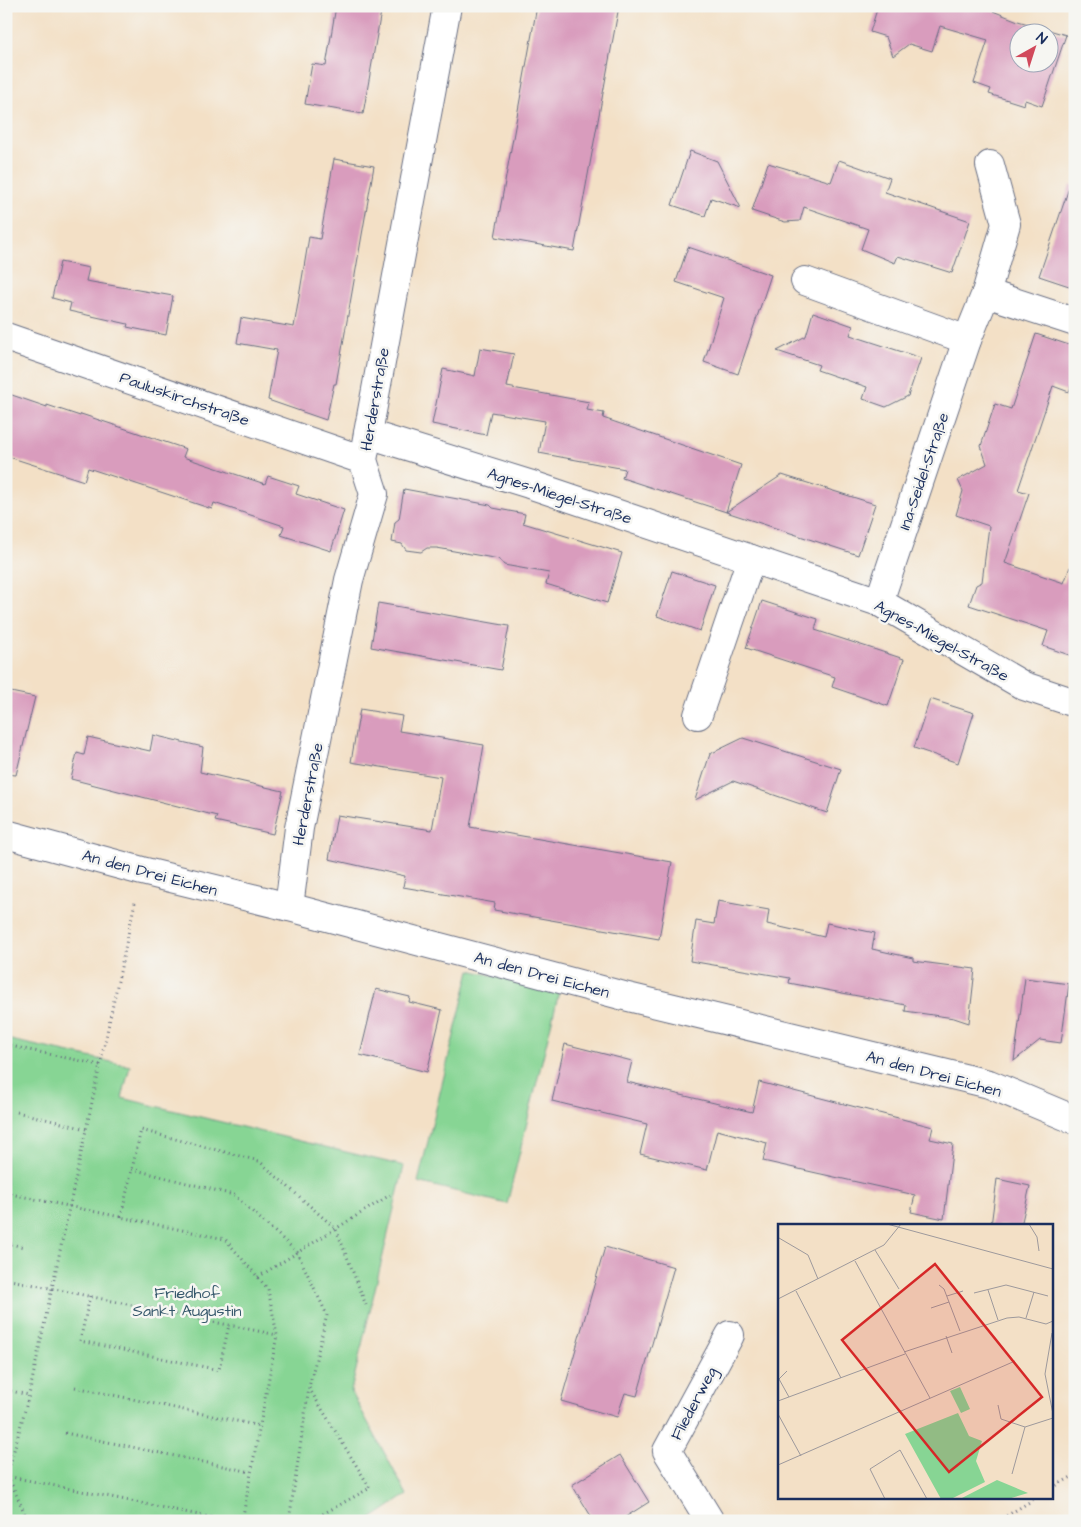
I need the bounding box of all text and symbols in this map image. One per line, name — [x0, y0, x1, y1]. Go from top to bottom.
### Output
north arrow — [1008, 22, 1058, 72]
text: N — [1032, 28, 1051, 49]
street label: Herderstraße — [355, 346, 395, 452]
street label: Pauluskirchstraße — [117, 366, 253, 432]
street label: Ina-Seidel-Straße — [894, 409, 954, 533]
street label: Agnes-Miegel-Straße — [484, 462, 635, 531]
street label: Agnes-Miegel-Straße — [870, 595, 1013, 688]
street label: Herderstraße — [287, 741, 329, 848]
street label: An den Drei Eichen — [80, 844, 220, 902]
street label: An den Drei Eichen — [472, 946, 612, 1004]
street label: An den Drei Eichen — [864, 1045, 1004, 1103]
inset map — [778, 1224, 1054, 1500]
park label: Friedhof Sankt Augustin — [133, 1282, 241, 1323]
street label: Fliederweg — [665, 1363, 723, 1445]

